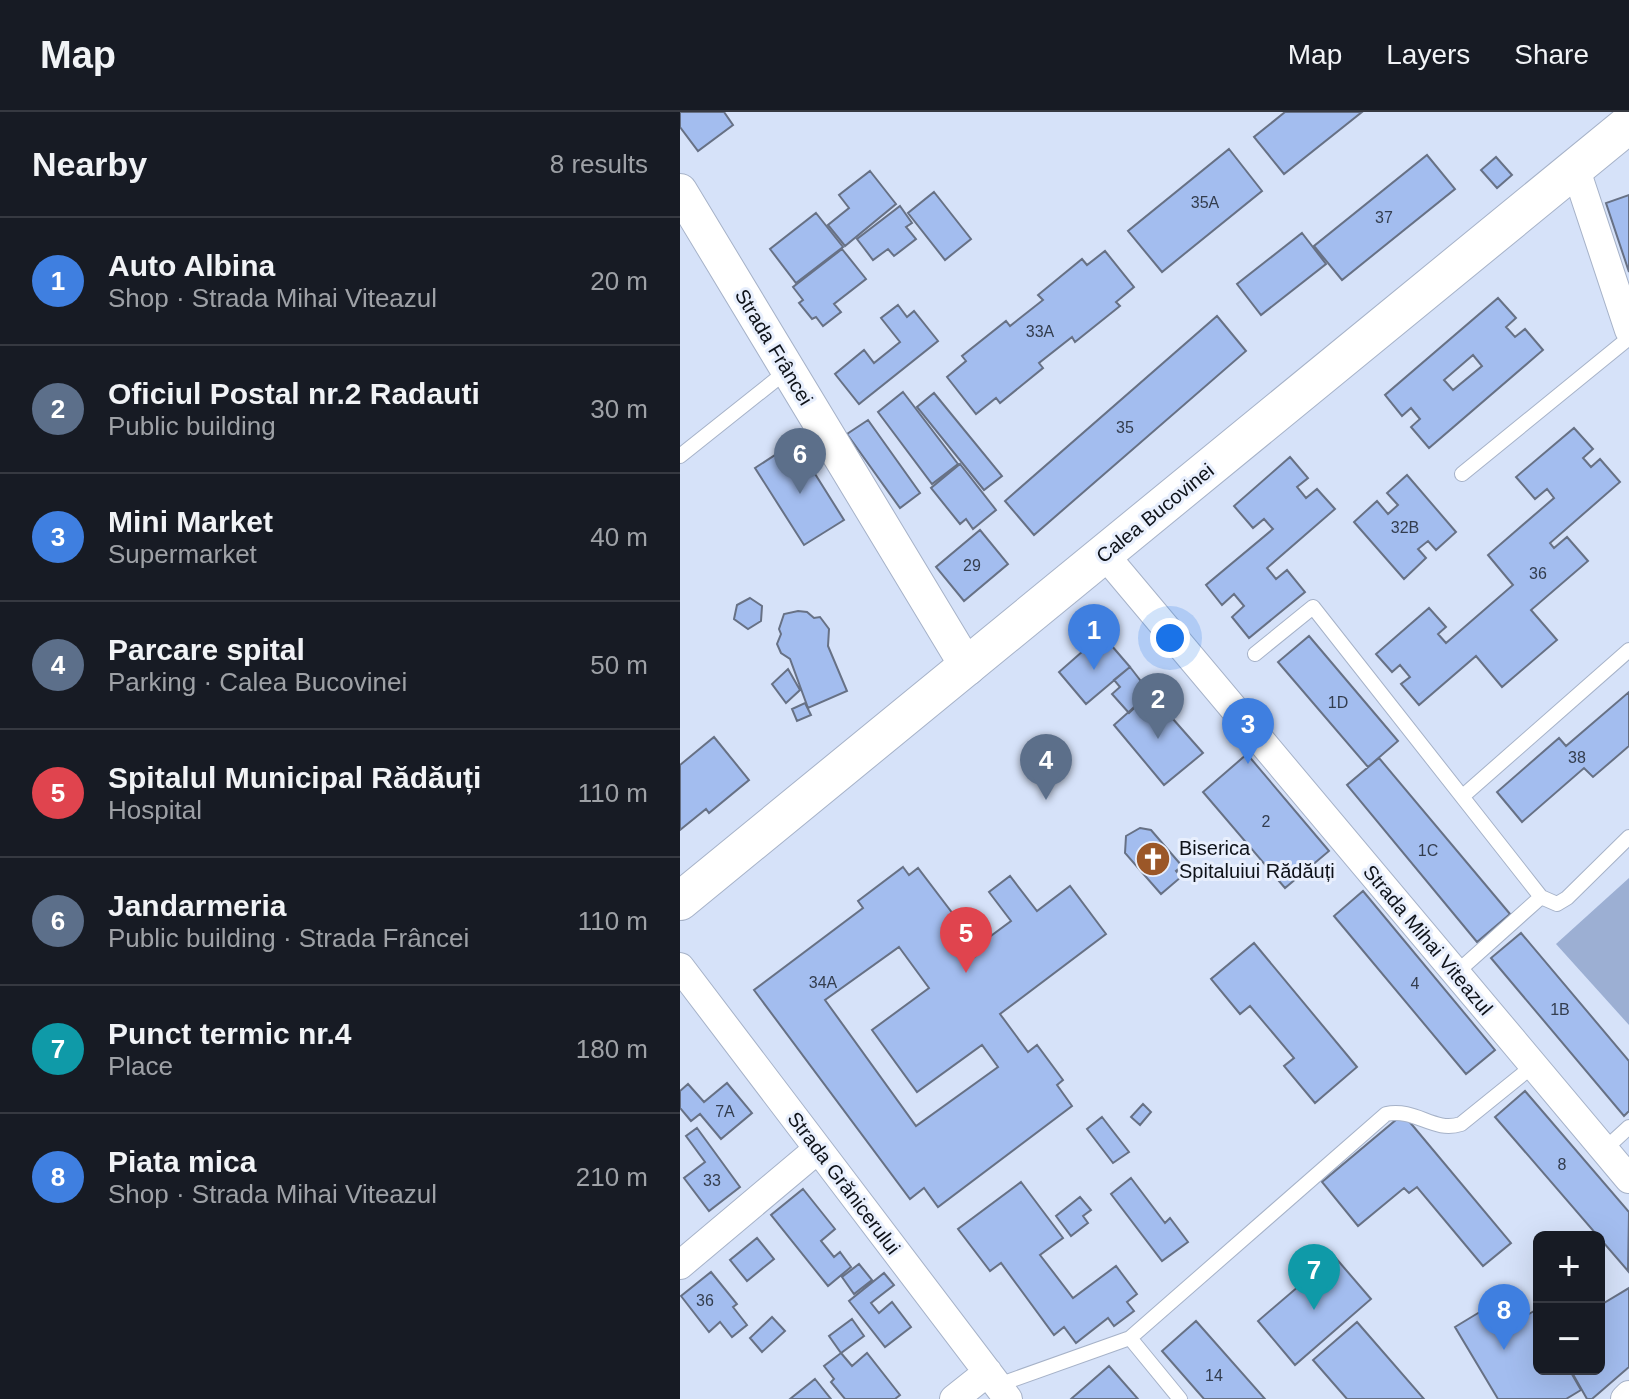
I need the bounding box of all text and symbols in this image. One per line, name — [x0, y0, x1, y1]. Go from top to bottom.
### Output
text: Map — [40, 34, 116, 76]
text: Map — [1288, 39, 1342, 70]
text: Layers — [1386, 39, 1470, 70]
text: Share — [1514, 39, 1589, 70]
text: Nearby — [32, 145, 147, 183]
text: 8 results — [550, 149, 648, 179]
house number: 35A — [1191, 194, 1220, 211]
house number: 37 — [1375, 209, 1393, 226]
text: Auto Albina — [108, 249, 275, 282]
text: 1 — [51, 266, 65, 296]
text: 20 m — [590, 266, 648, 296]
text: Shop · Strada Mihai Viteazul — [108, 283, 437, 313]
street label: Strada Frâncei — [731, 285, 817, 409]
house number: 33A — [1026, 323, 1055, 340]
text: Oficiul Postal nr.2 Radauti — [108, 377, 480, 410]
text: 2 — [51, 394, 65, 424]
text: 30 m — [590, 394, 648, 424]
text: Public building — [108, 411, 276, 441]
house number: 35 — [1116, 419, 1134, 436]
pin: 6 — [774, 428, 826, 494]
street label: Calea Bucovinei — [1092, 459, 1218, 567]
text: Mini Market — [108, 505, 273, 538]
house number: 32B — [1391, 519, 1419, 536]
text: 3 — [51, 522, 65, 552]
text: 40 m — [590, 522, 648, 552]
text: Supermarket — [108, 539, 257, 569]
house number: 29 — [963, 557, 981, 574]
house number: 36 — [1529, 565, 1547, 582]
pin: 1 — [1068, 604, 1120, 670]
your location — [1150, 618, 1190, 658]
text: Parcare spital — [108, 633, 305, 666]
text: 4 — [51, 650, 65, 680]
text: 50 m — [590, 650, 648, 680]
text: Parking · Calea Bucovinei — [108, 667, 407, 697]
pin: 2 — [1132, 673, 1184, 739]
house number: 1D — [1328, 694, 1348, 711]
pin: 3 — [1222, 698, 1274, 764]
pin: 4 — [1020, 734, 1072, 800]
house number: 38 — [1568, 749, 1586, 766]
text: Spitalul Municipal Rădăuți — [108, 761, 481, 794]
text: 5 — [51, 778, 65, 808]
text: 110 m — [578, 778, 648, 808]
text: Hospital — [108, 795, 202, 825]
house number: 2 — [1262, 813, 1271, 830]
place label: Biserica Spitaluiui Rădăuți — [1179, 837, 1335, 882]
church icon: Biserica Spitaluiui Rădăuți — [1134, 840, 1172, 878]
house number: 1C — [1418, 842, 1438, 859]
street label: Strada Mihai Viteazul — [1359, 861, 1497, 1019]
text: Jandarmeria — [108, 889, 286, 922]
text: 6 — [51, 906, 65, 936]
text: 110 m — [578, 906, 648, 936]
pin: 5 — [940, 907, 992, 973]
text: Public building · Strada Frâncei — [108, 923, 469, 953]
house number: 34A — [809, 974, 838, 991]
house number: 4 — [1411, 975, 1420, 992]
house number: 1B — [1550, 1001, 1570, 1018]
text: Punct termic nr.4 — [108, 1017, 351, 1050]
text: 7 — [51, 1034, 65, 1064]
text: 180 m — [576, 1034, 648, 1064]
text: Place — [108, 1051, 173, 1081]
house number: 7A — [715, 1103, 735, 1120]
street label: Strada Grănicerului — [783, 1108, 905, 1258]
text: Piata mica — [108, 1145, 256, 1178]
house number: 8 — [1558, 1156, 1567, 1173]
text: 8 — [51, 1162, 65, 1192]
text: 210 m — [576, 1162, 648, 1192]
house number: 33 — [703, 1172, 721, 1189]
text: Shop · Strada Mihai Viteazul — [108, 1179, 437, 1209]
map controls — [1533, 1231, 1605, 1375]
button: + — [1533, 1231, 1605, 1303]
pin: 7 — [1288, 1244, 1340, 1310]
pin: 8 — [1478, 1284, 1530, 1350]
house number: 36 — [696, 1292, 714, 1309]
button: − — [1533, 1303, 1605, 1375]
house number: 14 — [1205, 1367, 1223, 1384]

